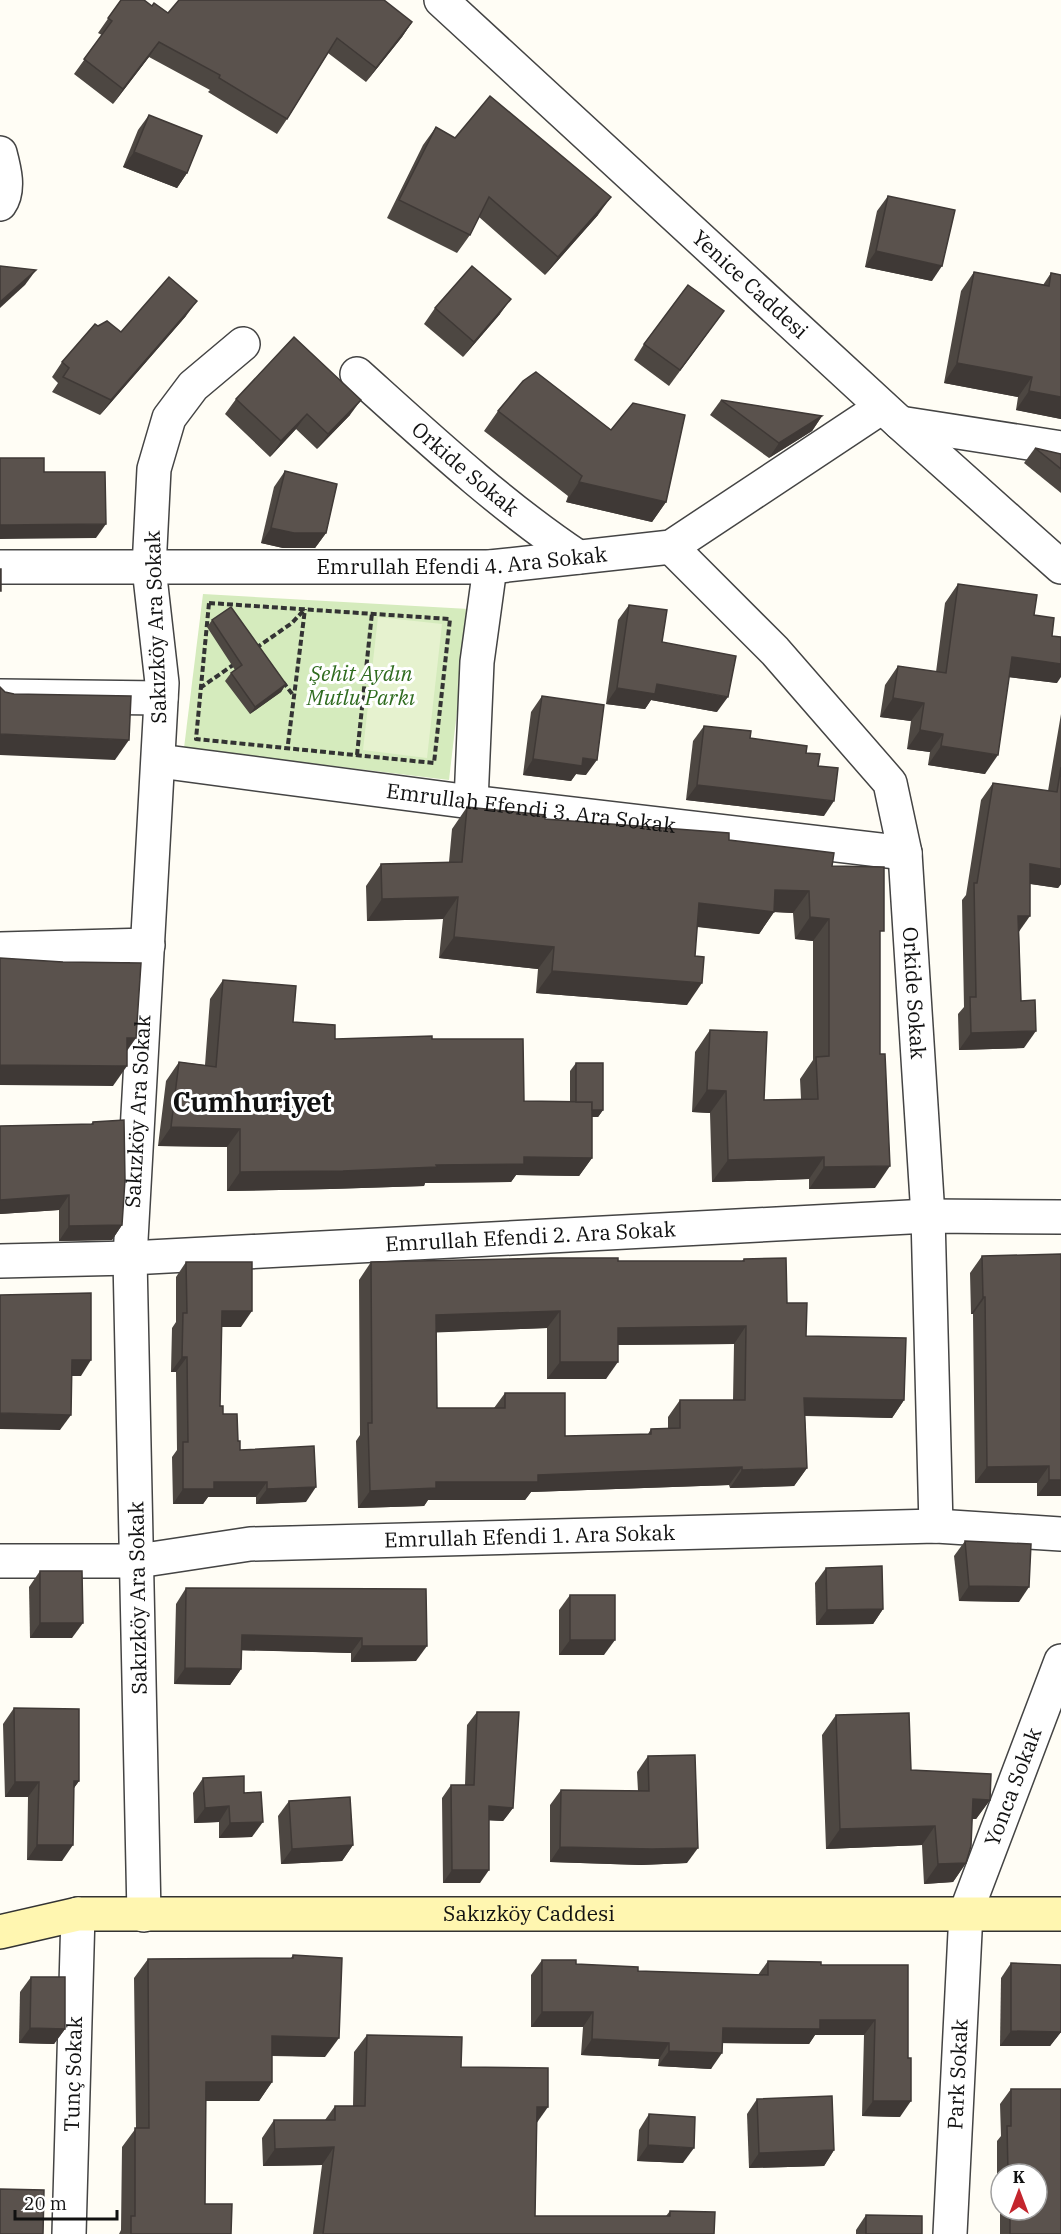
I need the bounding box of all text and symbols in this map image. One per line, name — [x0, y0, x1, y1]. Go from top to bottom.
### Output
street label: Yenice Caddesi — [686, 223, 815, 345]
street label: Orkide Sokak — [406, 415, 526, 522]
street label: Sakızköy Ara Sokak — [138, 529, 172, 724]
street label: Emrullah Efendi 4. Ara Sokak — [316, 539, 609, 581]
park label: Şehit Aydın Mutlu Parkı — [306, 659, 416, 711]
street label: Emrullah Efendi 3. Ara Sokak — [385, 776, 678, 839]
street label: Orkide Sokak — [897, 926, 933, 1061]
street label: Sakızköy Ara Sokak — [118, 1013, 157, 1209]
district label: Cumhuriyet — [172, 1084, 332, 1119]
street label: Emrullah Efendi 2. Ara Sokak — [384, 1214, 677, 1258]
street label: Sakızköy Ara Sokak — [121, 1500, 153, 1695]
street label: Emrullah Efendi 1. Ara Sokak — [384, 1518, 676, 1553]
street label: Yonca Sokak — [977, 1723, 1048, 1850]
street label: Sakızköy Caddesi — [443, 1899, 615, 1927]
street label: Tunç Sokak — [57, 2015, 88, 2132]
street label: Park Sokak — [940, 2017, 974, 2130]
north arrow — [989, 2162, 1049, 2222]
text: K — [1013, 2167, 1026, 2187]
scale bar — [15, 2183, 117, 2221]
text: 20 m — [24, 2192, 67, 2215]

